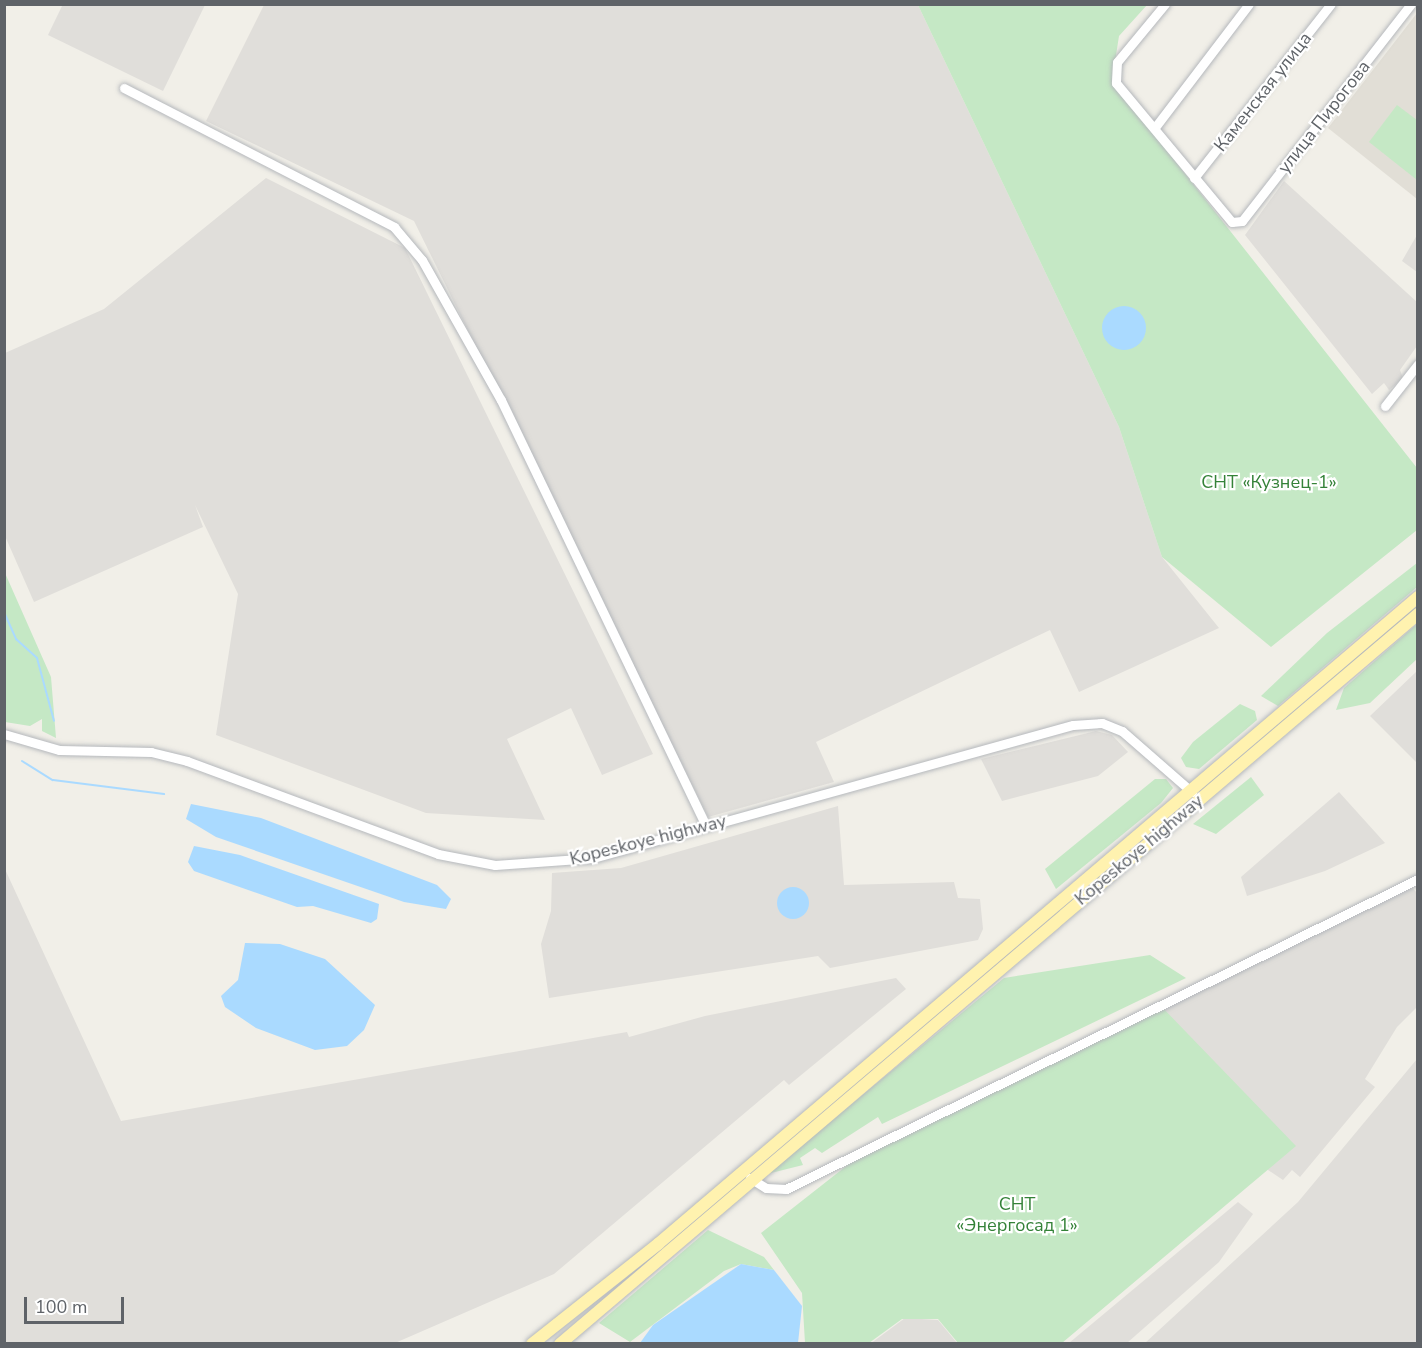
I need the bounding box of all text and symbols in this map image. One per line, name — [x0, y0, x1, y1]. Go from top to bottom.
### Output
street label: Каменская улица — [1210, 28, 1316, 156]
street label: улица Пирогова — [1273, 56, 1375, 178]
park label: СНТ «Кузнец-1» — [1201, 471, 1337, 493]
street label: Kopeskoye highway — [1071, 790, 1207, 910]
street label: Kopeskoye highway — [568, 810, 728, 870]
park label: СНТ «Энергосад 1» — [956, 1194, 1078, 1236]
scale bar — [27, 1285, 128, 1323]
text: 100 m — [35, 1295, 87, 1319]

